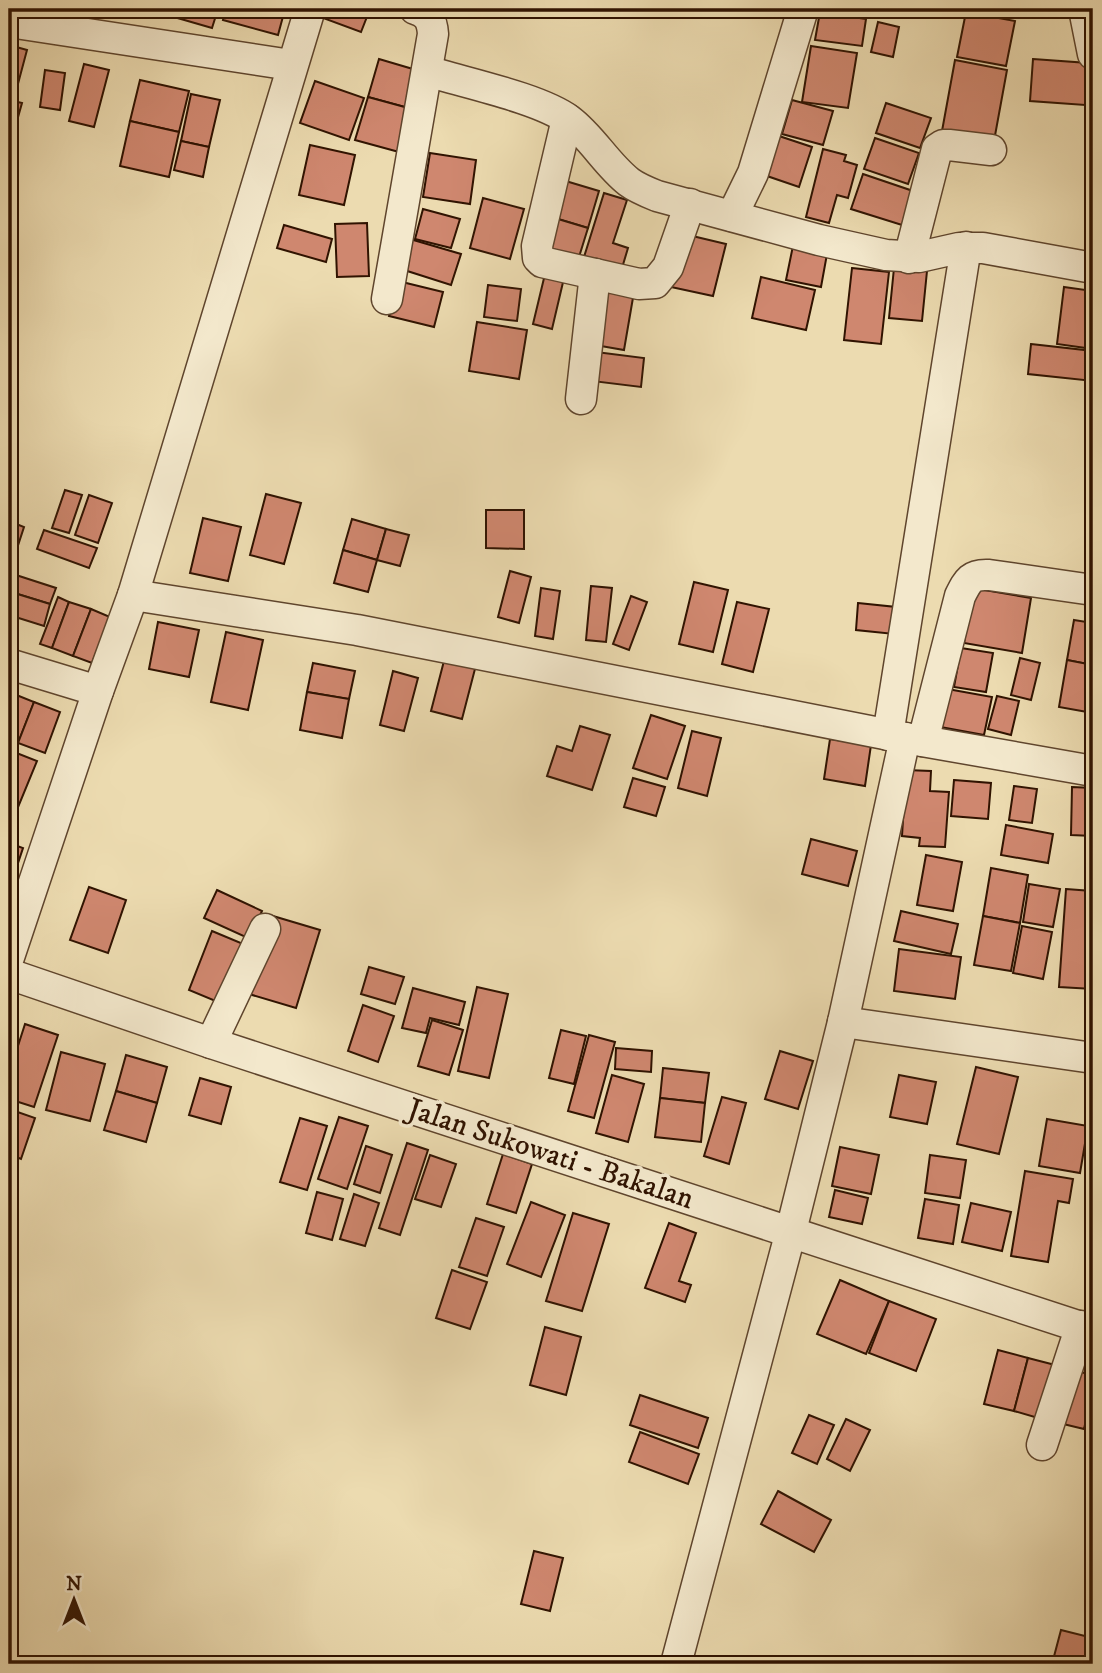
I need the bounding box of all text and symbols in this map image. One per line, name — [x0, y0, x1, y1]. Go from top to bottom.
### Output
street label: Jalan Sukowati - Bakalan — [400, 1090, 698, 1218]
north arrow — [38, 1564, 108, 1634]
text: N — [66, 1573, 82, 1596]

